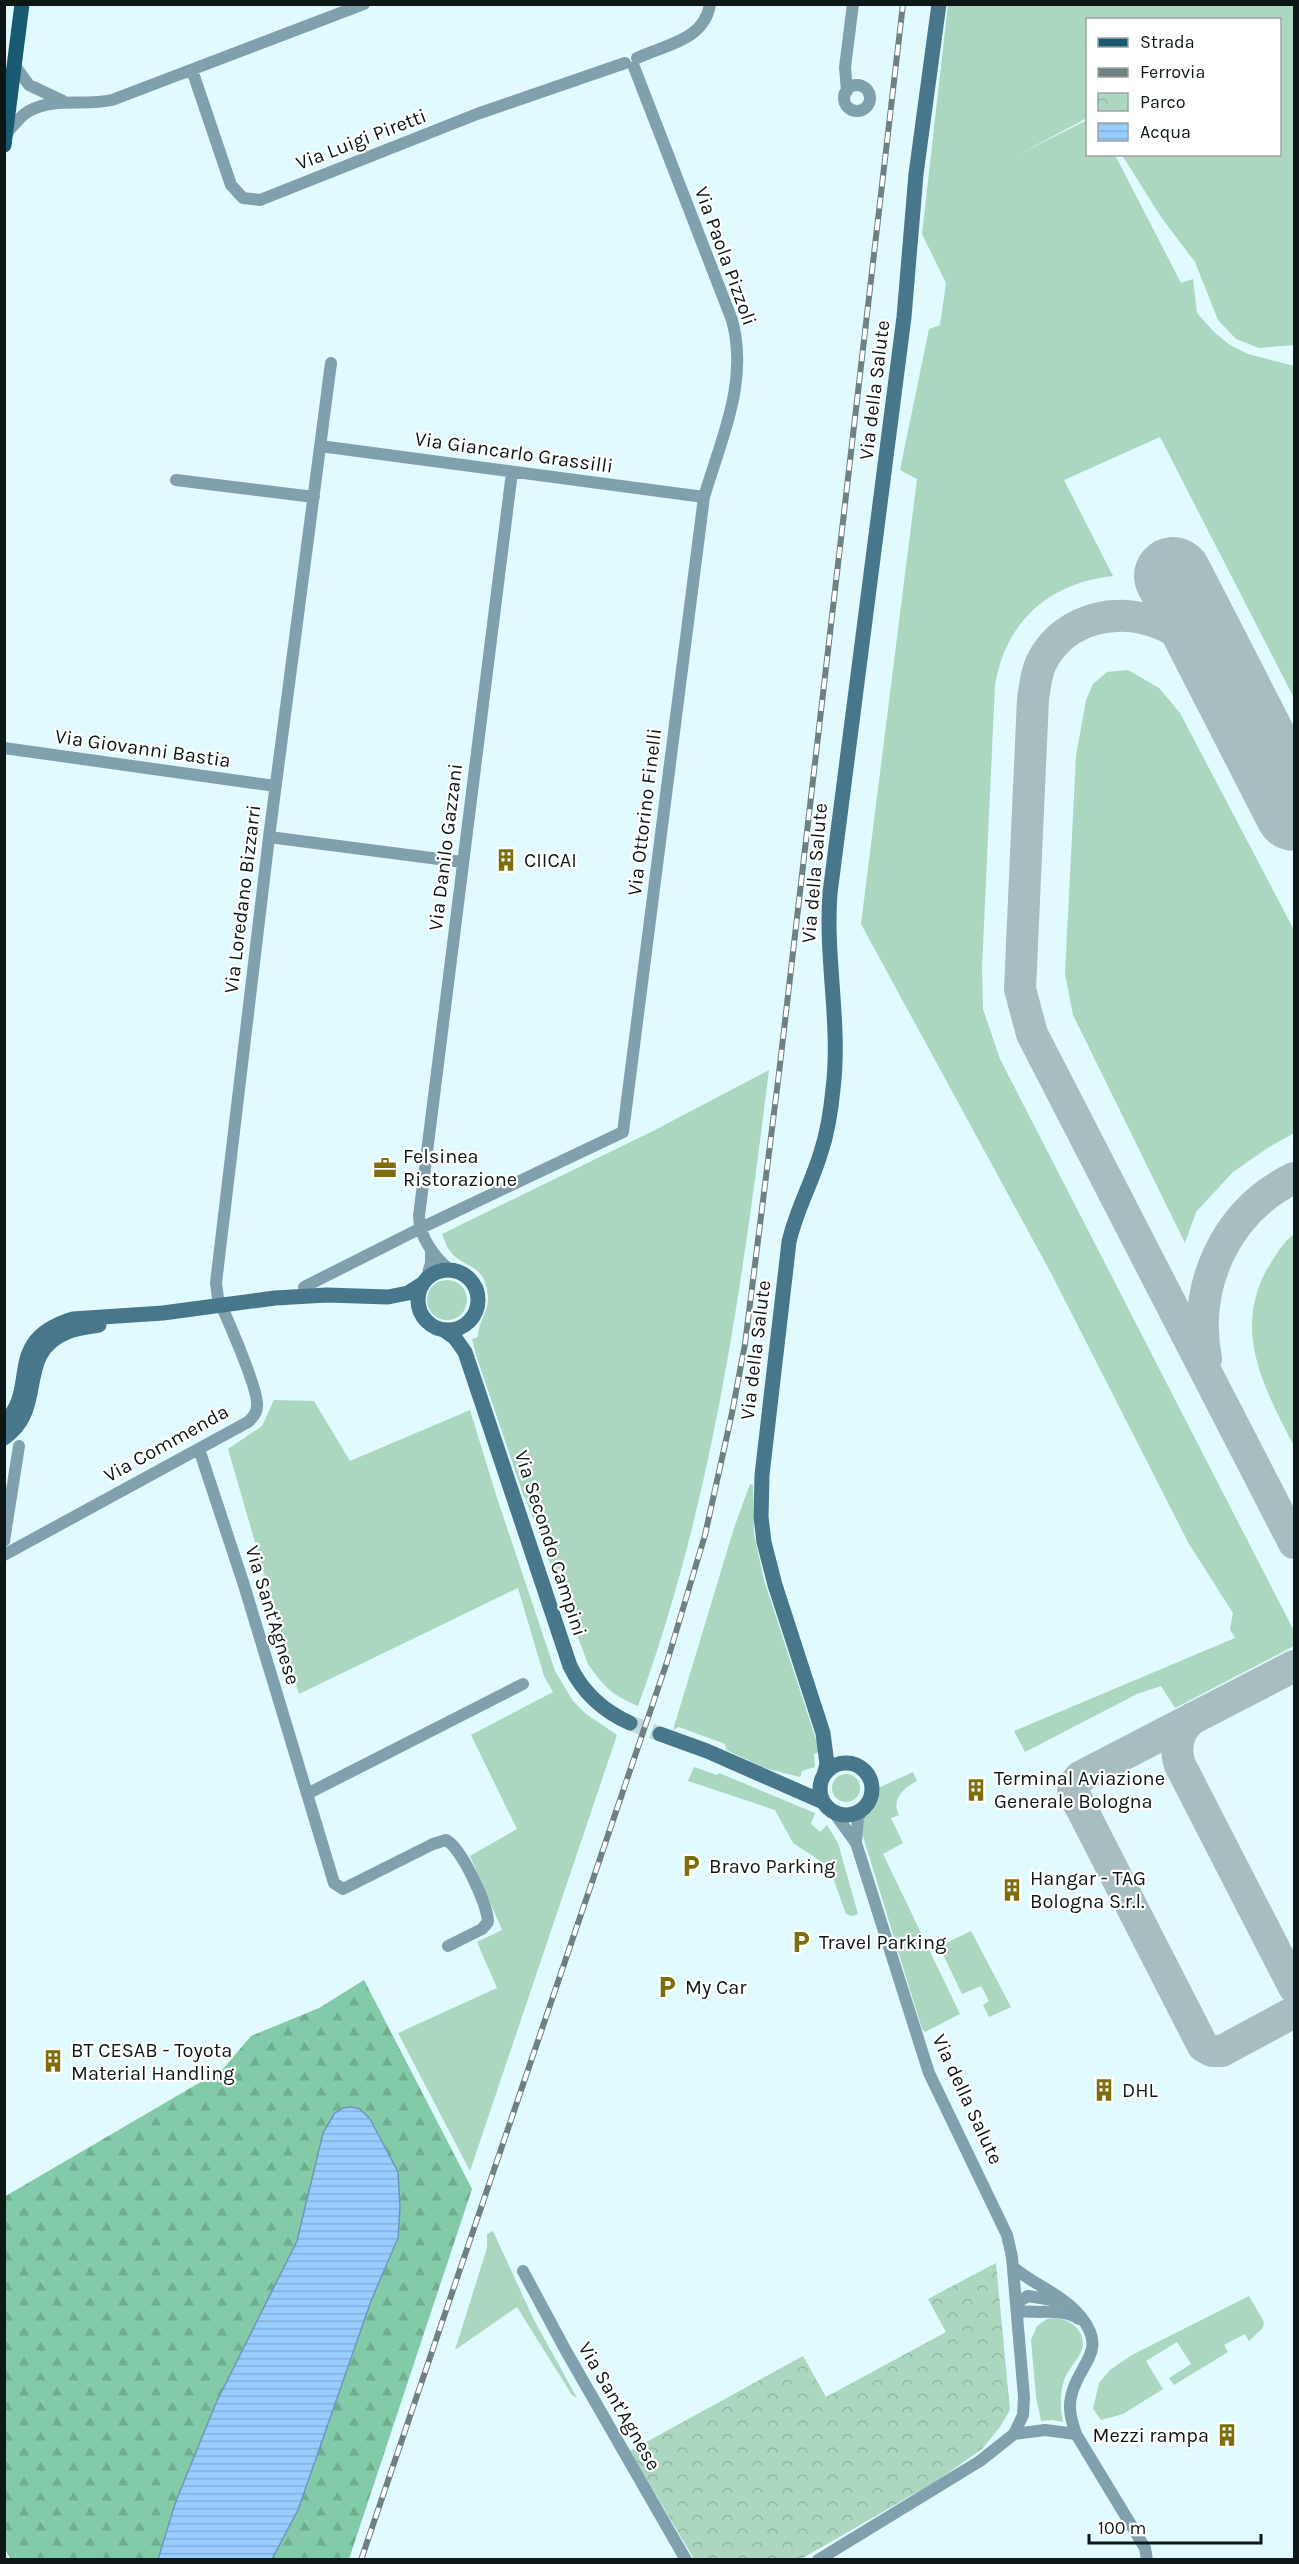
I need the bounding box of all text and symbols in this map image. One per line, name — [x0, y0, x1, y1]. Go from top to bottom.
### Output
legend — [1086, 18, 1281, 156]
text: Strada — [1140, 31, 1195, 53]
text: Ferrovia — [1140, 61, 1205, 83]
text: Parco — [1140, 91, 1186, 113]
street label: Via Luigi Piretti — [293, 104, 430, 175]
text: Acqua — [1140, 121, 1191, 143]
street label: Via Paola Pizzoli — [690, 184, 761, 329]
street label: Via della Salute — [855, 319, 894, 461]
street label: Via Giancarlo Grassilli — [413, 427, 615, 478]
street label: Via Giovanni Bastia — [54, 725, 232, 772]
street label: Via Ottorino Finelli — [623, 727, 666, 897]
street label: Via Danilo Gazzani — [424, 762, 467, 932]
street label: Via della Salute — [797, 802, 832, 944]
street label: Via Loredano Bizzarri — [219, 803, 265, 995]
building icon: CIICAI — [493, 847, 519, 873]
place label: CIICAI — [524, 849, 577, 872]
place label: Felsinea Ristorazione — [403, 1145, 517, 1191]
office icon: Felsinea Ristorazione — [372, 1155, 398, 1181]
street label: Via della Salute — [736, 1279, 775, 1421]
street label: Via Commenda — [100, 1400, 233, 1487]
street label: Via Secondo Campini — [510, 1447, 591, 1639]
street label: Via Sant'Agnese — [240, 1543, 305, 1687]
place label: Terminal Aviazione Generale Bologna — [994, 1767, 1165, 1813]
building icon: Terminal Aviazione Generale Bologna — [963, 1777, 989, 1803]
parking icon: Bravo Parking — [678, 1853, 704, 1879]
place label: Bravo Parking — [709, 1855, 835, 1878]
place label: Hangar - TAG Bologna S.r.l. — [1030, 1867, 1146, 1913]
building icon: Hangar - TAG Bologna S.r.l. — [999, 1877, 1025, 1903]
parking icon: Travel Parking — [788, 1929, 814, 1955]
place label: Travel Parking — [819, 1931, 946, 1954]
parking icon: My Car — [654, 1974, 680, 2000]
place label: My Car — [685, 1976, 747, 1999]
street label: Via della Salute — [927, 2031, 1008, 2168]
place label: BT CESAB - Toyota Material Handling — [71, 2039, 235, 2085]
building icon: BT CESAB - Toyota Material Handling — [40, 2048, 66, 2074]
building icon: DHL — [1091, 2077, 1117, 2103]
place label: DHL — [1122, 2079, 1159, 2102]
street label: Via Sant'Agnese — [574, 2338, 666, 2474]
building icon: Mezzi rampa — [1214, 2422, 1240, 2448]
place label: Mezzi rampa — [1092, 2424, 1209, 2447]
scale bar — [1089, 2507, 1262, 2545]
text: 100 m — [1098, 2517, 1146, 2539]

